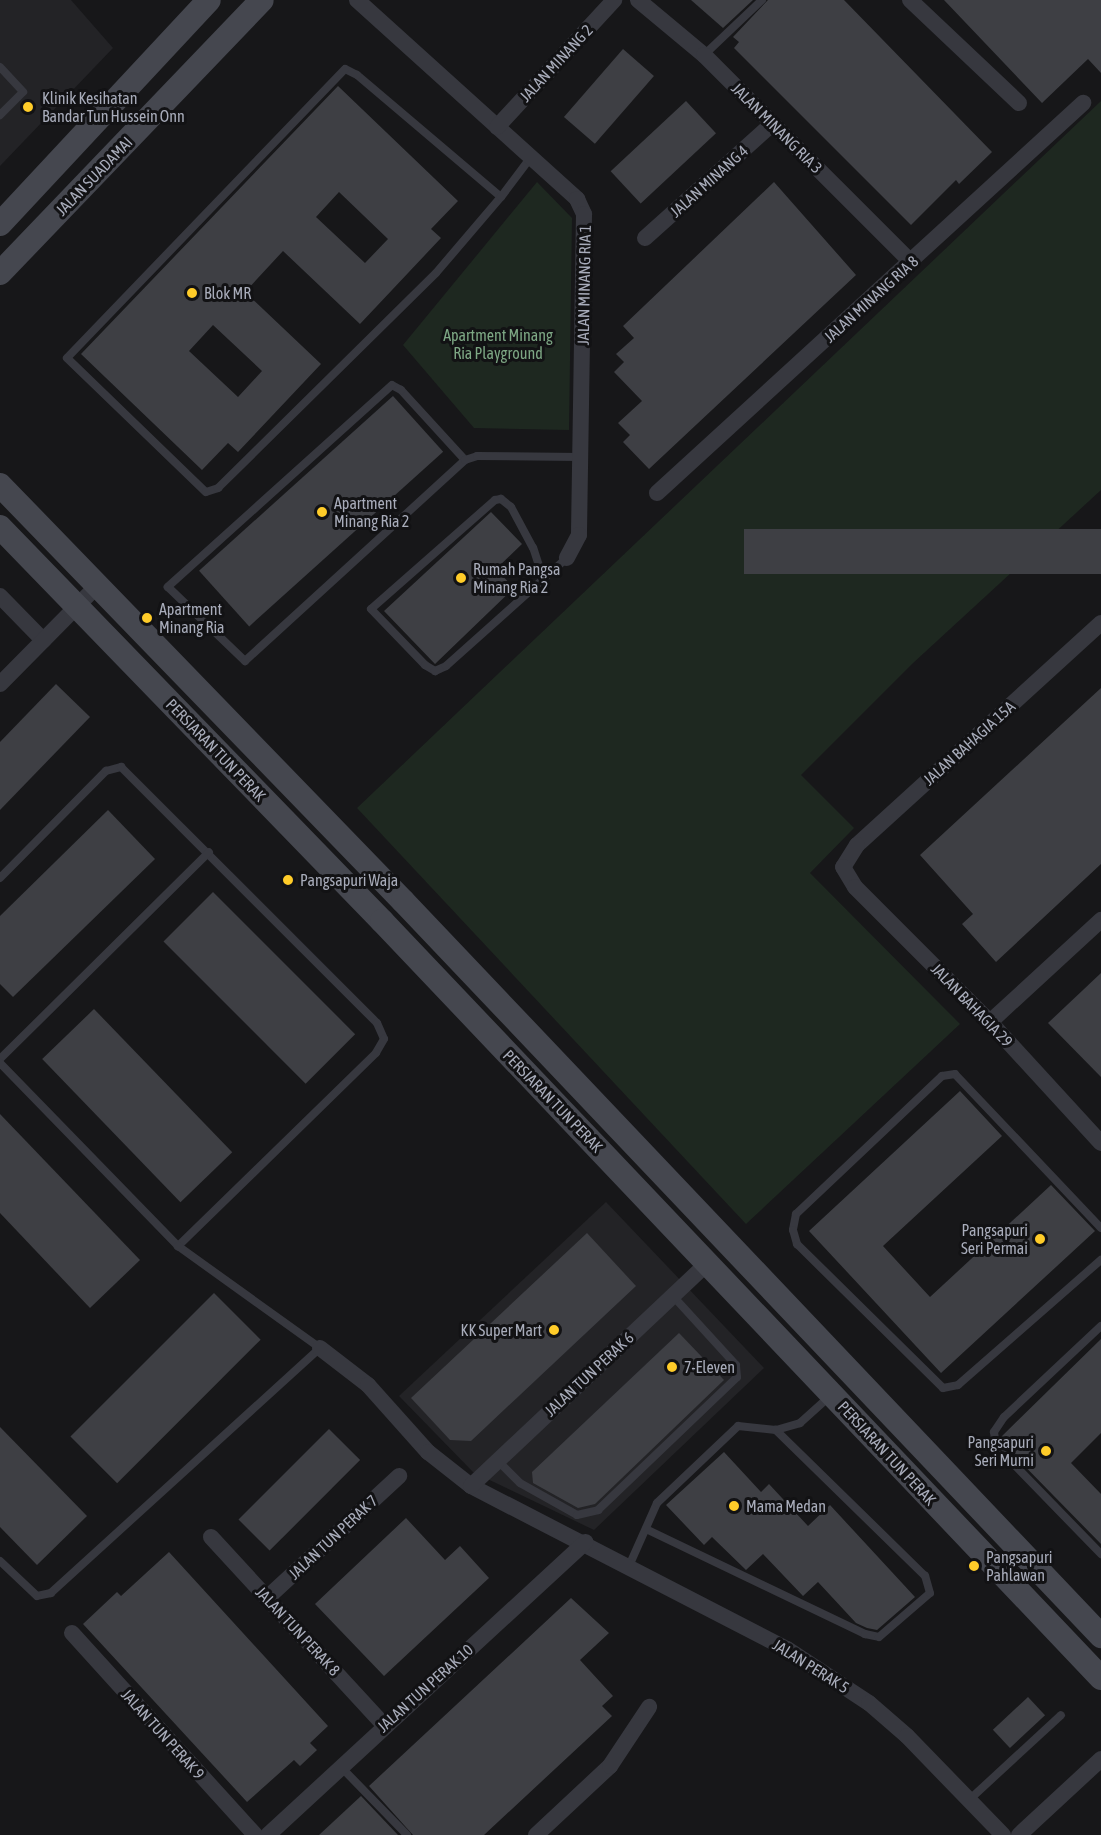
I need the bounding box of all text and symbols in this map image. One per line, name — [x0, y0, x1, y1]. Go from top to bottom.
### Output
street label: JALAN MINANG 2 — [515, 20, 597, 106]
street label: JALAN MINANG RIA 3 — [728, 79, 826, 177]
place label: Klinik Kesihatan Bandar Tun Hussein Onn — [42, 88, 185, 126]
marker: Klinik Kesihatan Bandar Tun Hussein Onn — [19, 98, 37, 116]
street label: JALAN SUADAMAI — [52, 133, 136, 219]
street label: JALAN MINANG 4 — [666, 141, 752, 221]
street label: JALAN MINANG RIA 1 — [573, 225, 595, 345]
street label: JALAN MINANG RIA 8 — [820, 252, 922, 346]
place label: Blok MR — [204, 283, 251, 303]
marker: Blok MR — [185, 286, 199, 300]
park label: Apartment Minang Ria Playground — [443, 325, 553, 363]
place label: Apartment Minang Ria 2 — [334, 493, 409, 531]
marker: Apartment Minang Ria 2 — [315, 505, 329, 519]
place label: Rumah Pangsa Minang Ria 2 — [473, 559, 560, 597]
marker: Rumah Pangsa Minang Ria 2 — [454, 571, 468, 585]
place label: Apartment Minang Ria — [159, 599, 225, 637]
marker: Apartment Minang Ria — [140, 611, 154, 625]
street label: PERSIARAN TUN PERAK — [162, 695, 270, 805]
street label: JALAN BAHAGIA 15A — [919, 697, 1019, 789]
place label: Pangsapuri Waja — [300, 870, 398, 890]
marker: Pangsapuri Waja — [281, 873, 295, 887]
street label: JALAN BAHAGIA 29 — [927, 959, 1017, 1051]
street label: PERSIARAN TUN PERAK — [499, 1046, 607, 1156]
place label: Pangsapuri Seri Permai — [961, 1220, 1028, 1258]
marker: Pangsapuri Seri Permai — [1033, 1232, 1047, 1246]
place label: KK Super Mart — [461, 1320, 542, 1340]
marker: KK Super Mart — [547, 1323, 561, 1337]
street label: JALAN TUN PERAK 6 — [540, 1328, 638, 1420]
place label: 7-Eleven — [684, 1357, 735, 1377]
marker: 7-Eleven — [665, 1360, 679, 1374]
street label: PERSIARAN TUN PERAK — [834, 1397, 940, 1509]
place label: Pangsapuri Seri Murni — [968, 1432, 1034, 1470]
marker: Pangsapuri Seri Murni — [1039, 1444, 1053, 1458]
street label: JALAN TUN PERAK 7 — [284, 1491, 382, 1583]
place label: Mama Medan — [746, 1496, 826, 1516]
marker: Mama Medan — [727, 1499, 741, 1513]
place label: Pangsapuri Pahlawan — [986, 1547, 1052, 1585]
marker: Pangsapuri Pahlawan — [967, 1559, 981, 1573]
street label: JALAN TUN PERAK 8 — [252, 1582, 344, 1680]
street label: JALAN PERAK 5 — [769, 1635, 853, 1697]
street label: JALAN TUN PERAK 10 — [373, 1640, 477, 1736]
street label: JALAN TUN PERAK 9 — [117, 1685, 209, 1783]

